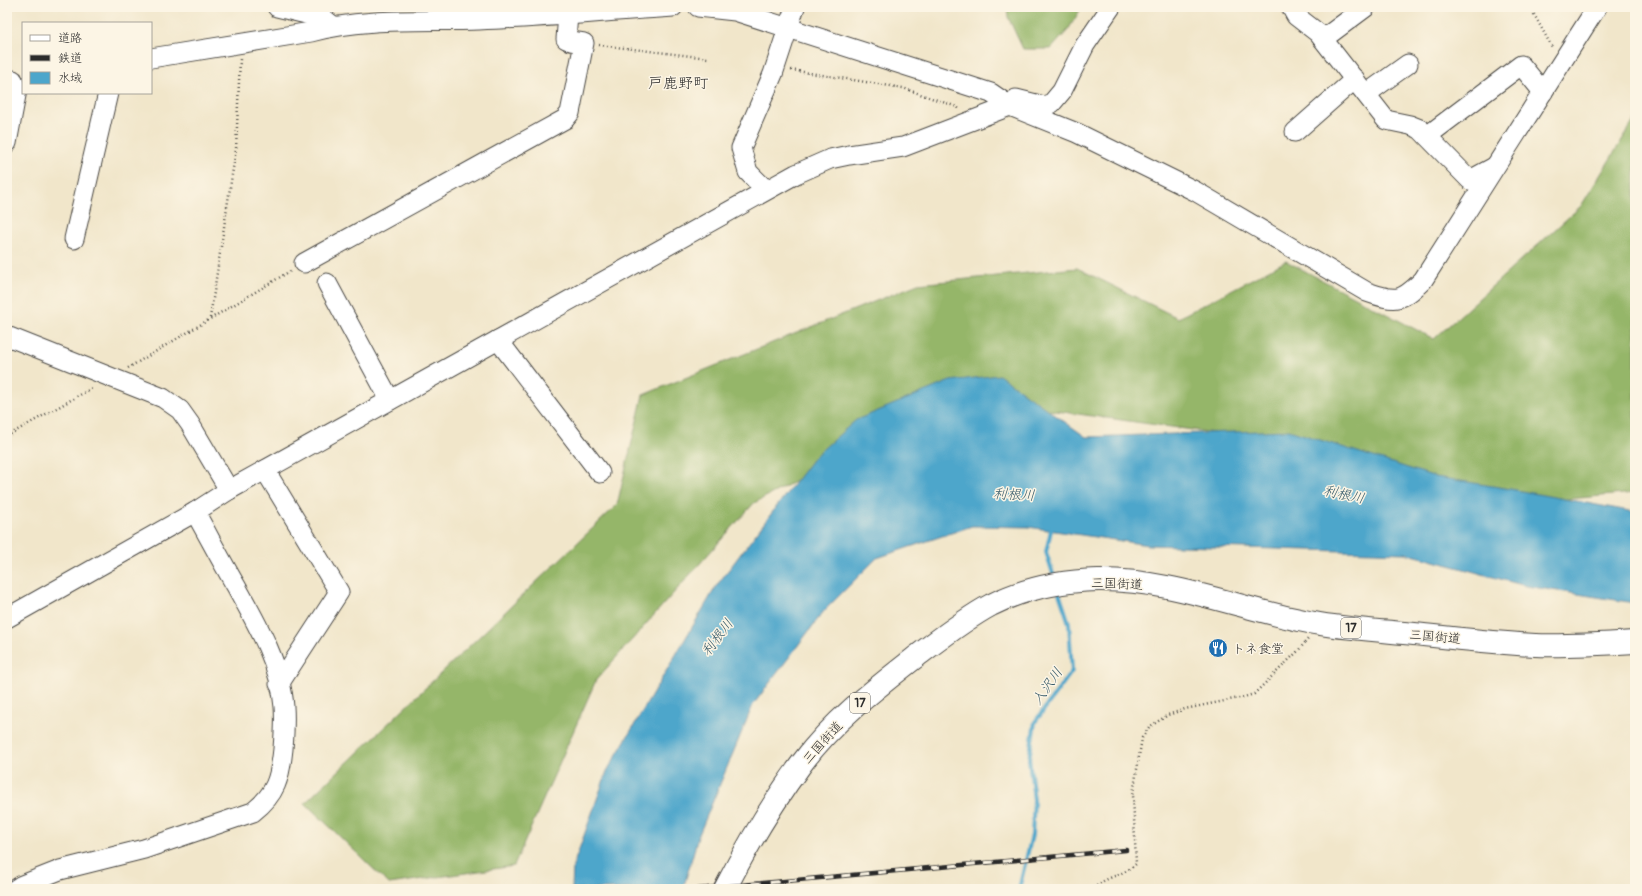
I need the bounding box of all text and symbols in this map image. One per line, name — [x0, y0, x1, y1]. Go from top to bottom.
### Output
legend — [22, 22, 152, 94]
text: 道路 — [58, 31, 82, 46]
text: 鉄道 — [58, 51, 82, 66]
text: 水域 — [58, 71, 82, 86]
district label: 戸鹿野町 — [648, 74, 709, 93]
water label: 利根川 — [1322, 482, 1366, 507]
water label: 利根川 — [993, 485, 1035, 504]
street label: 三国街道 — [1091, 575, 1143, 593]
water label: 利根川 — [698, 615, 737, 659]
road number: 17 — [1341, 618, 1361, 638]
street label: 三国街道 — [1408, 627, 1462, 647]
restaurant icon: トネ食堂 — [1207, 637, 1229, 659]
place label: トネ食堂 — [1232, 641, 1284, 657]
water label: 入沢川 — [1028, 664, 1066, 708]
road number: 17 — [850, 693, 870, 713]
street label: 三国街道 — [799, 718, 846, 767]

